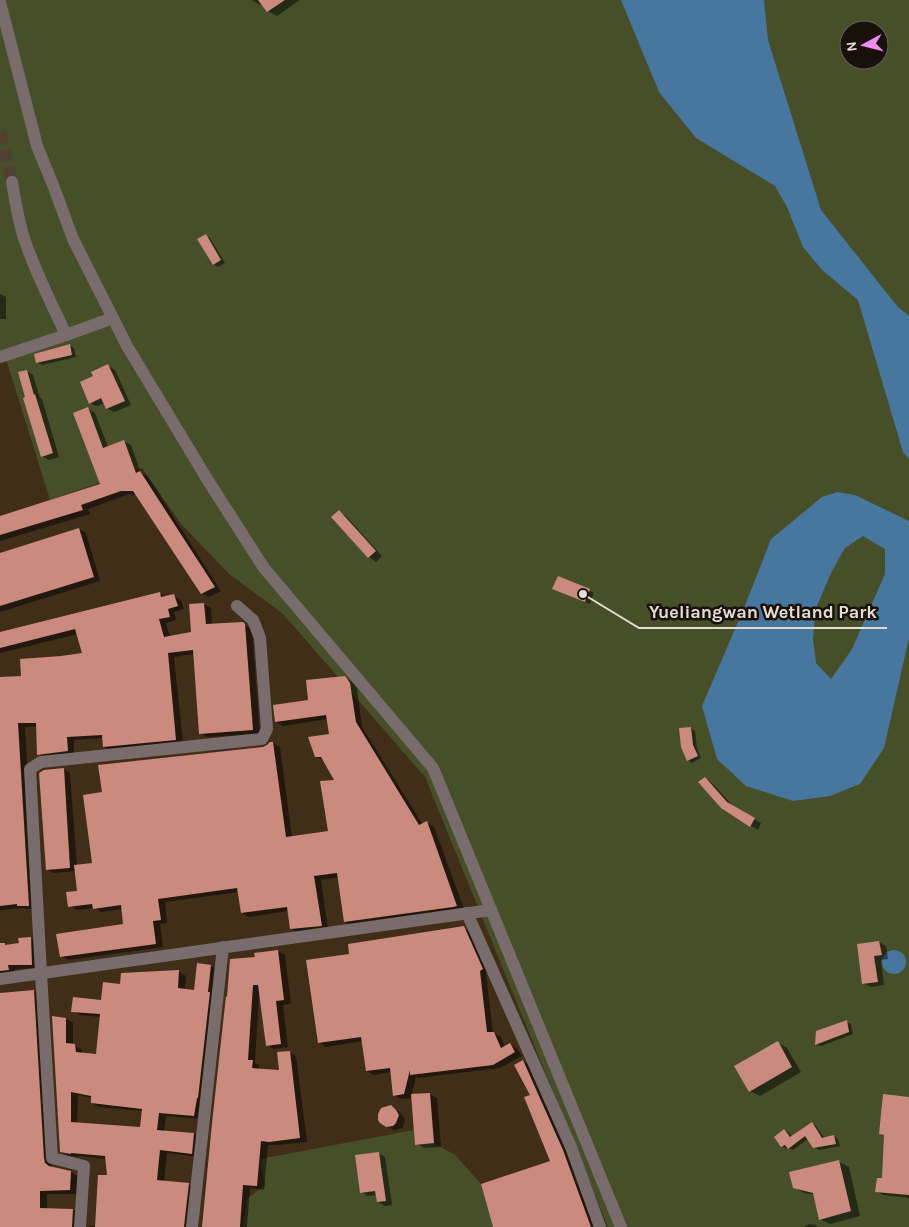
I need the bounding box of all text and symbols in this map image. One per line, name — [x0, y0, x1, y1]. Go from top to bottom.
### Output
north arrow — [839, 20, 889, 70]
text: N — [843, 41, 861, 53]
callout: Yueliangwan Wetland Park — [639, 595, 887, 628]
text: Yueliangwan Wetland Park — [649, 601, 877, 623]

